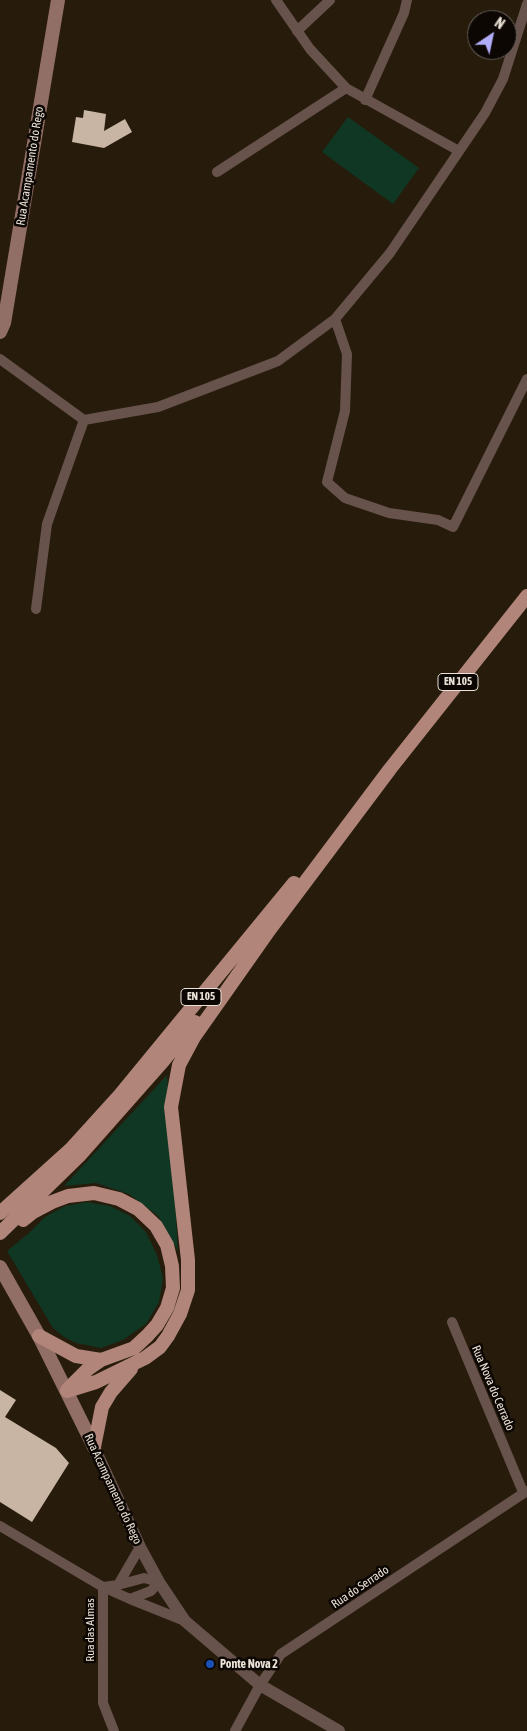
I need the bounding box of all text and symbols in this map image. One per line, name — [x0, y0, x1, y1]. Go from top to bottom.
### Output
north arrow — [467, 10, 517, 60]
text: N — [492, 14, 508, 32]
street label: Rua Acampamento do Rego — [13, 105, 47, 227]
road number: EN 105 — [438, 674, 478, 690]
road number: EN 105 — [181, 989, 221, 1006]
street label: Rua Nova do Cerrado — [469, 1343, 517, 1433]
street label: Rua Acampamento do Rego — [81, 1431, 145, 1547]
street label: Rua do Serrado — [329, 1563, 391, 1611]
street label: Rua das Almas — [83, 1598, 97, 1662]
place label: Ponte Nova 2 — [220, 1657, 278, 1671]
marker: Ponte Nova 2 — [204, 1658, 216, 1670]

